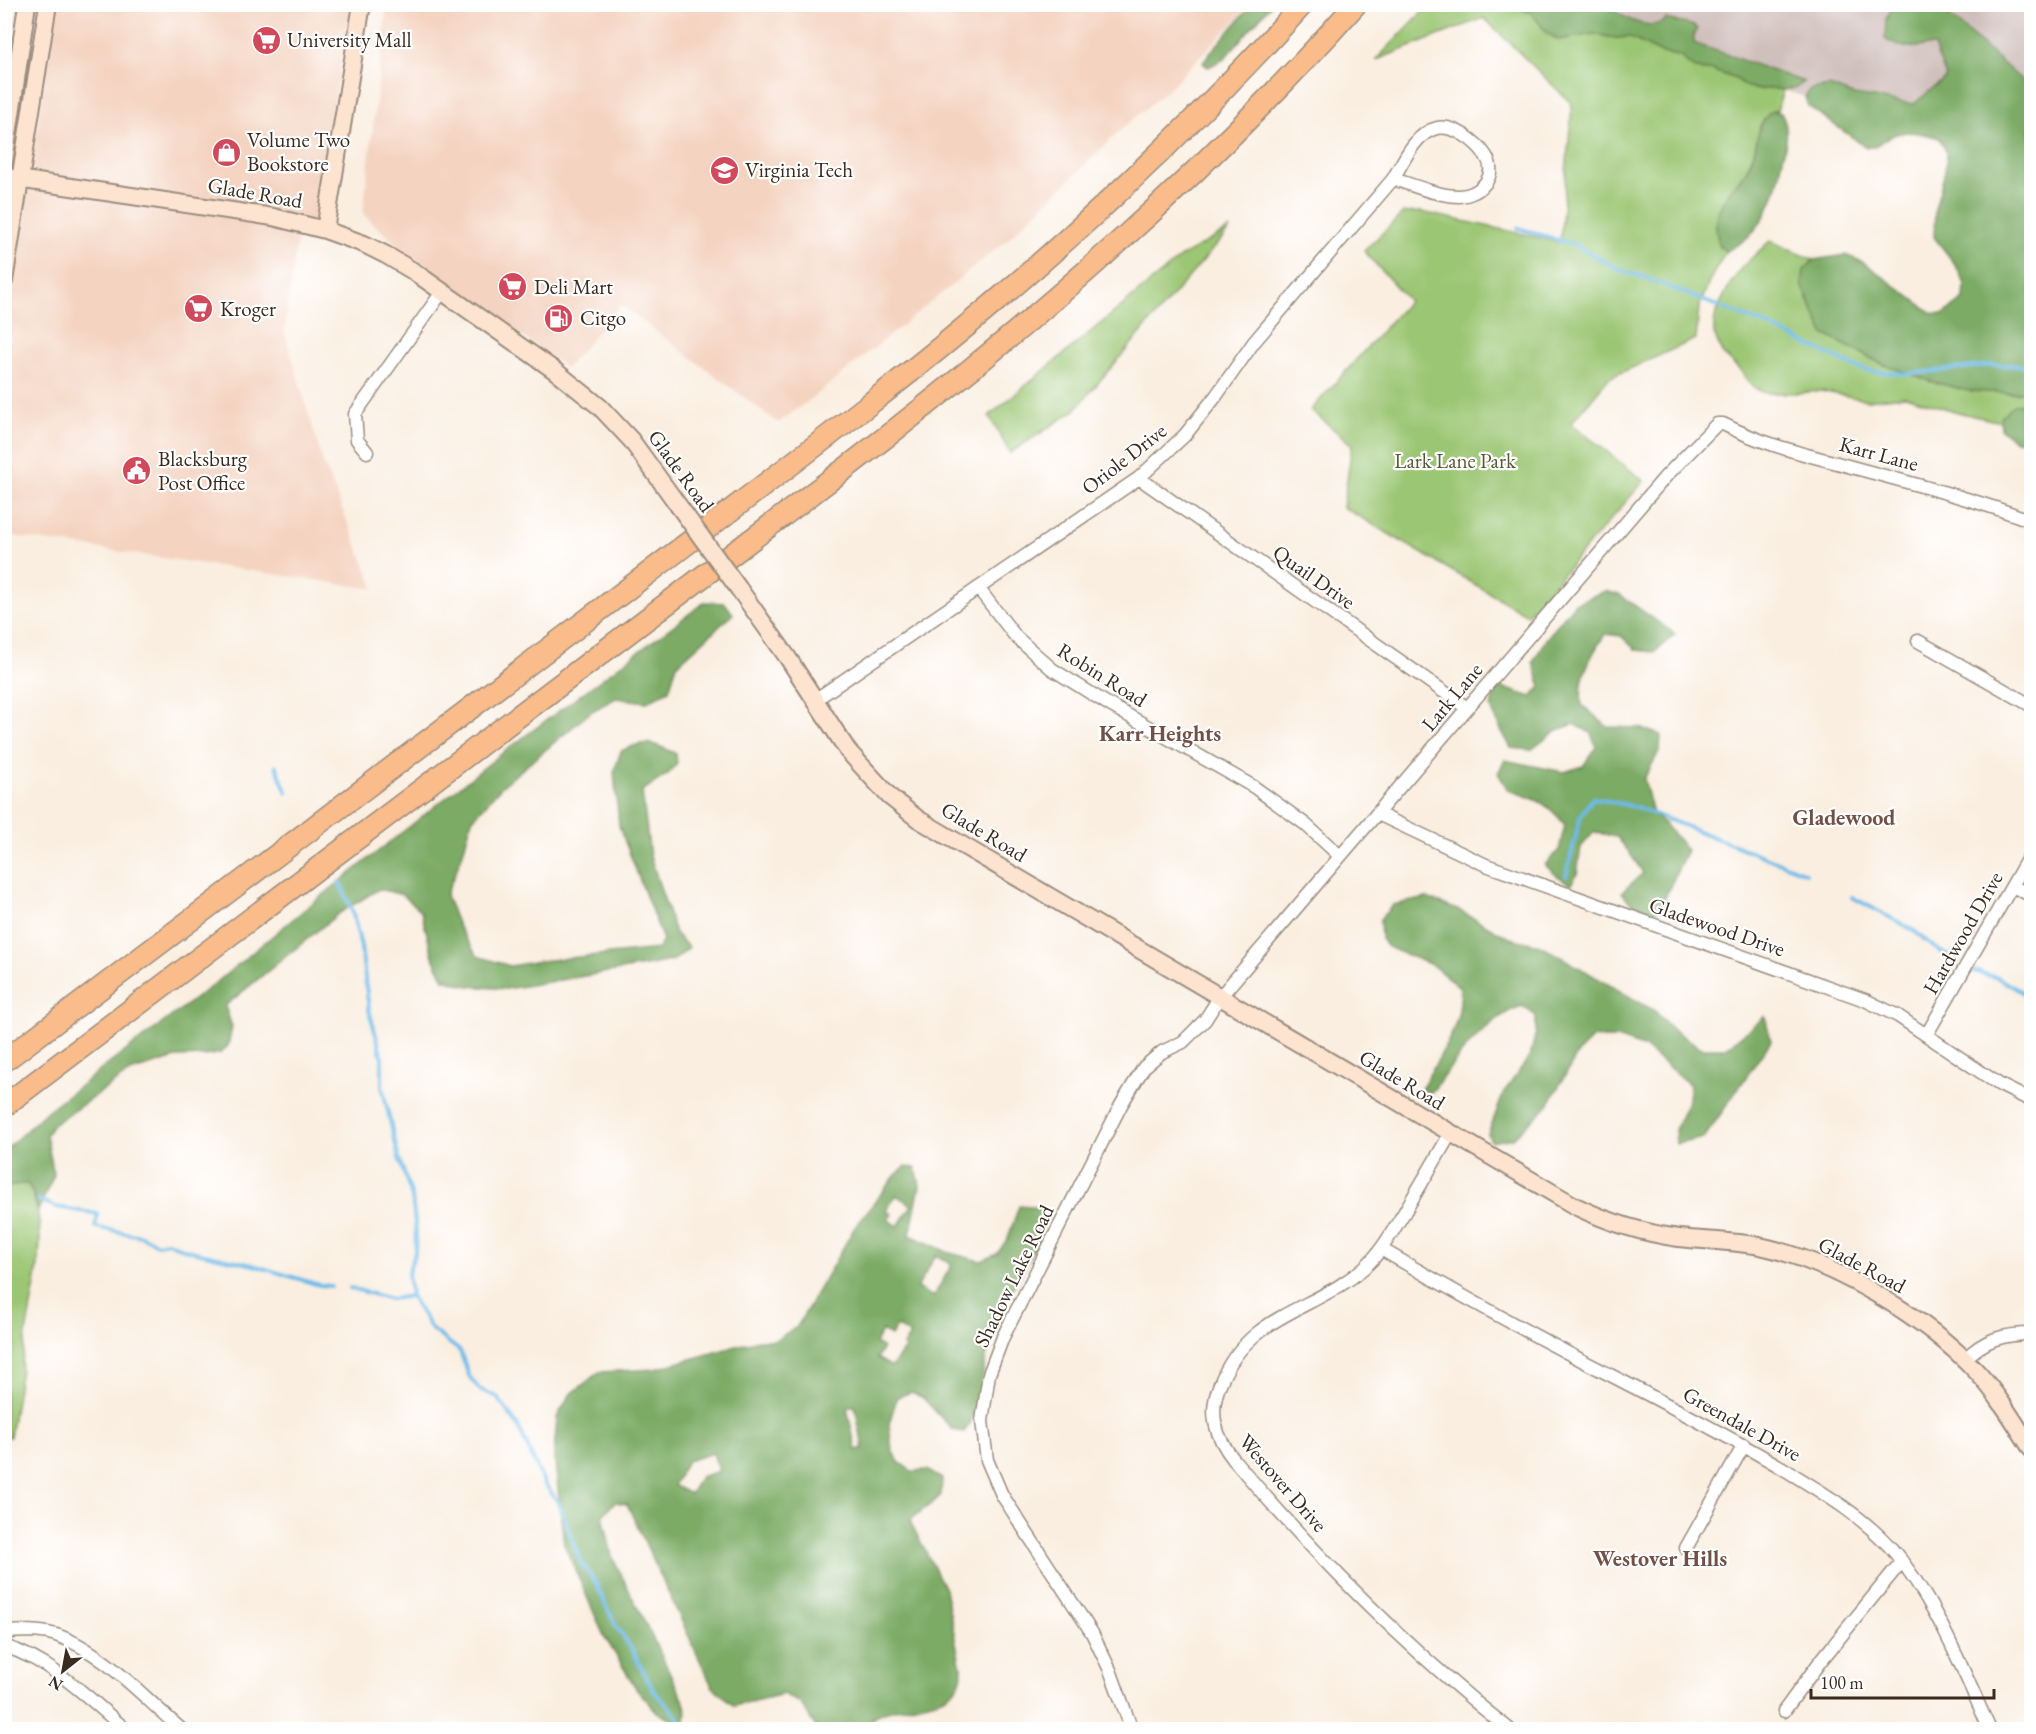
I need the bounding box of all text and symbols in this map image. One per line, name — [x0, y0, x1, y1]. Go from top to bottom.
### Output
supermarket icon: University Mall — [250, 24, 282, 56]
place label: University Mall — [287, 26, 412, 53]
place label: Volume Two Bookstore — [247, 126, 350, 177]
shop icon: Volume Two Bookstore — [210, 136, 242, 168]
school or university icon: Virginia Tech — [708, 154, 740, 186]
place label: Virginia Tech — [745, 156, 853, 183]
street label: Glade Road — [206, 171, 305, 214]
supermarket icon: Deli Mart — [497, 271, 529, 303]
place label: Deli Mart — [534, 273, 613, 300]
supermarket icon: Kroger — [183, 293, 215, 325]
place label: Kroger — [220, 295, 276, 322]
fuel station icon: Citgo — [543, 302, 575, 334]
place label: Citgo — [580, 304, 626, 331]
street label: Oriole Drive — [1076, 417, 1172, 500]
street label: Glade Road — [642, 424, 721, 518]
street label: Karr Lane — [1837, 430, 1922, 477]
place label: Blacksburg Post Office — [158, 445, 248, 496]
park label: Lark Lane Park — [1394, 447, 1517, 474]
public building icon: Blacksburg Post Office — [121, 455, 153, 487]
street label: Quail Drive — [1267, 538, 1361, 616]
street label: Robin Road — [1052, 636, 1152, 713]
street label: Lark Lane — [1415, 657, 1488, 737]
district label: Karr Heights — [1099, 719, 1221, 748]
street label: Glade Road — [936, 795, 1033, 868]
district label: Gladewood — [1793, 803, 1895, 832]
street label: Hardwood Drive — [1917, 867, 2009, 999]
street label: Gladewood Drive — [1646, 891, 1789, 962]
street label: Glade Road — [1354, 1043, 1451, 1116]
street label: Shadow Lake Road — [967, 1200, 1060, 1351]
street label: Glade Road — [1814, 1230, 1911, 1299]
street label: Greendale Drive — [1678, 1380, 1806, 1467]
street label: Westover Drive — [1233, 1428, 1333, 1537]
district label: Westover Hills — [1593, 1544, 1727, 1573]
north arrow — [33, 1641, 93, 1701]
scale bar — [1811, 1662, 1994, 1700]
text: N — [45, 1671, 66, 1696]
text: 100 m — [1820, 1671, 1864, 1694]

